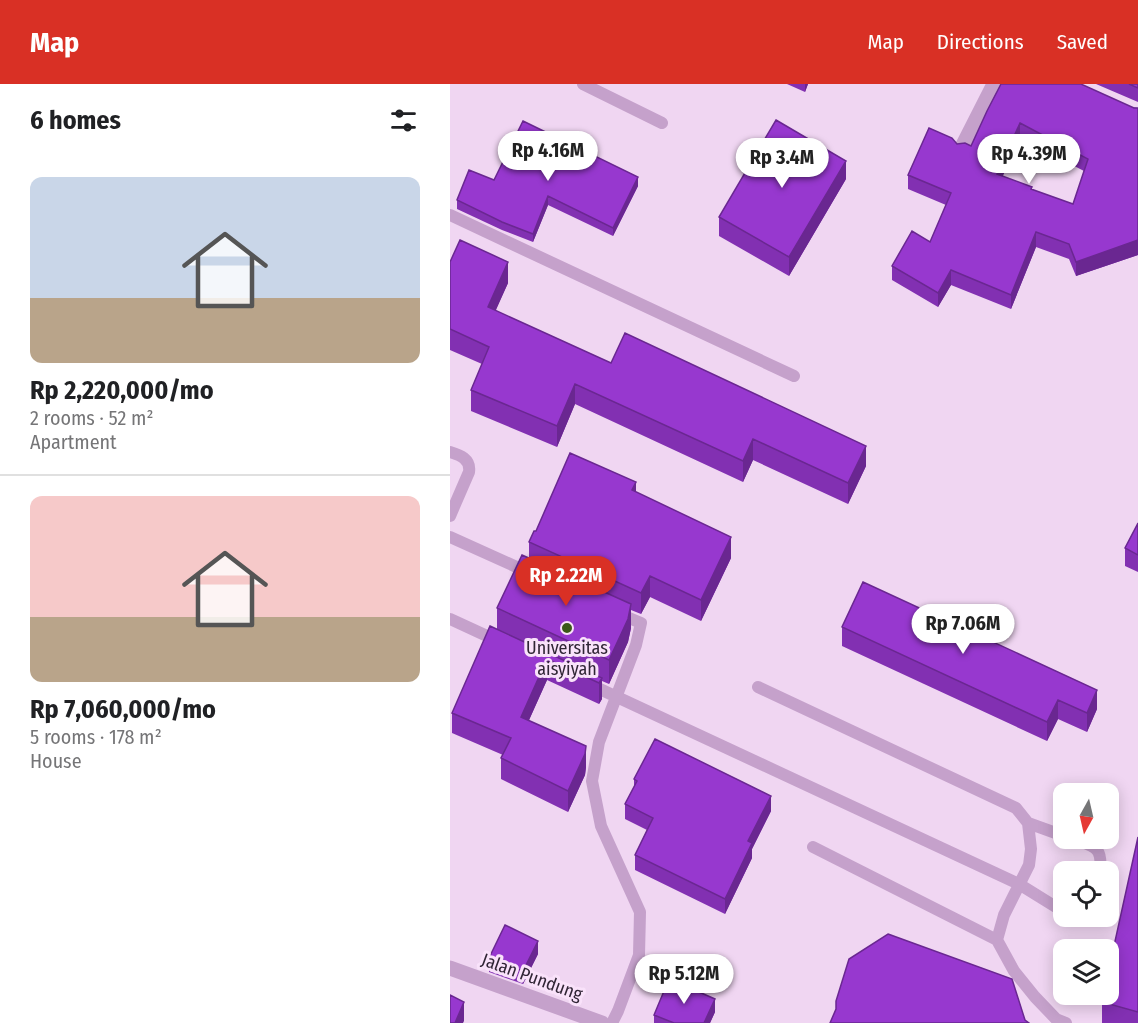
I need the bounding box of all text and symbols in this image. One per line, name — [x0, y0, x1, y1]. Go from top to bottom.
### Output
text: Map — [30, 26, 79, 59]
text: Map — [867, 29, 904, 55]
text: Directions — [937, 29, 1024, 55]
text: Saved — [1057, 29, 1108, 55]
icon: filters — [387, 104, 420, 137]
text: 6 homes — [30, 105, 121, 136]
pin: Rp 4.16M — [486, 131, 610, 182]
pin: Rp 4.39M — [967, 134, 1091, 185]
text: Rp 4.16M — [512, 138, 584, 162]
pin: Rp 3.4M — [727, 138, 837, 189]
text: Rp 4.39M — [991, 141, 1067, 165]
text: Rp 3.4M — [750, 145, 814, 169]
icon: home — [171, 216, 279, 324]
text: Rp 2,220,000/mo — [30, 375, 214, 406]
text: 2 rooms · 52 m² — [30, 406, 154, 430]
text: Apartment — [30, 430, 117, 454]
icon: home — [171, 535, 279, 643]
pin: Rp 2.22M — [504, 556, 628, 607]
text: Rp 2.22M — [529, 563, 603, 587]
pin: Rp 7.06M — [901, 604, 1025, 655]
text: Rp 7.06M — [926, 611, 1000, 635]
marker: Universitas aisyiyah — [560, 621, 574, 635]
place label: Universitas aisyiyah — [526, 637, 608, 680]
text: Rp 7,060,000/mo — [30, 694, 216, 725]
text: 5 rooms · 178 m² — [30, 725, 162, 749]
text: House — [30, 749, 82, 773]
north arrow — [1053, 783, 1119, 849]
map controls — [1053, 783, 1119, 1005]
button: locate — [1053, 861, 1119, 927]
button: layers — [1053, 939, 1119, 1005]
street label: Jalan Pundung — [479, 949, 586, 1006]
pin: Rp 5.12M — [622, 954, 746, 1005]
text: Rp 5.12M — [649, 961, 719, 985]

